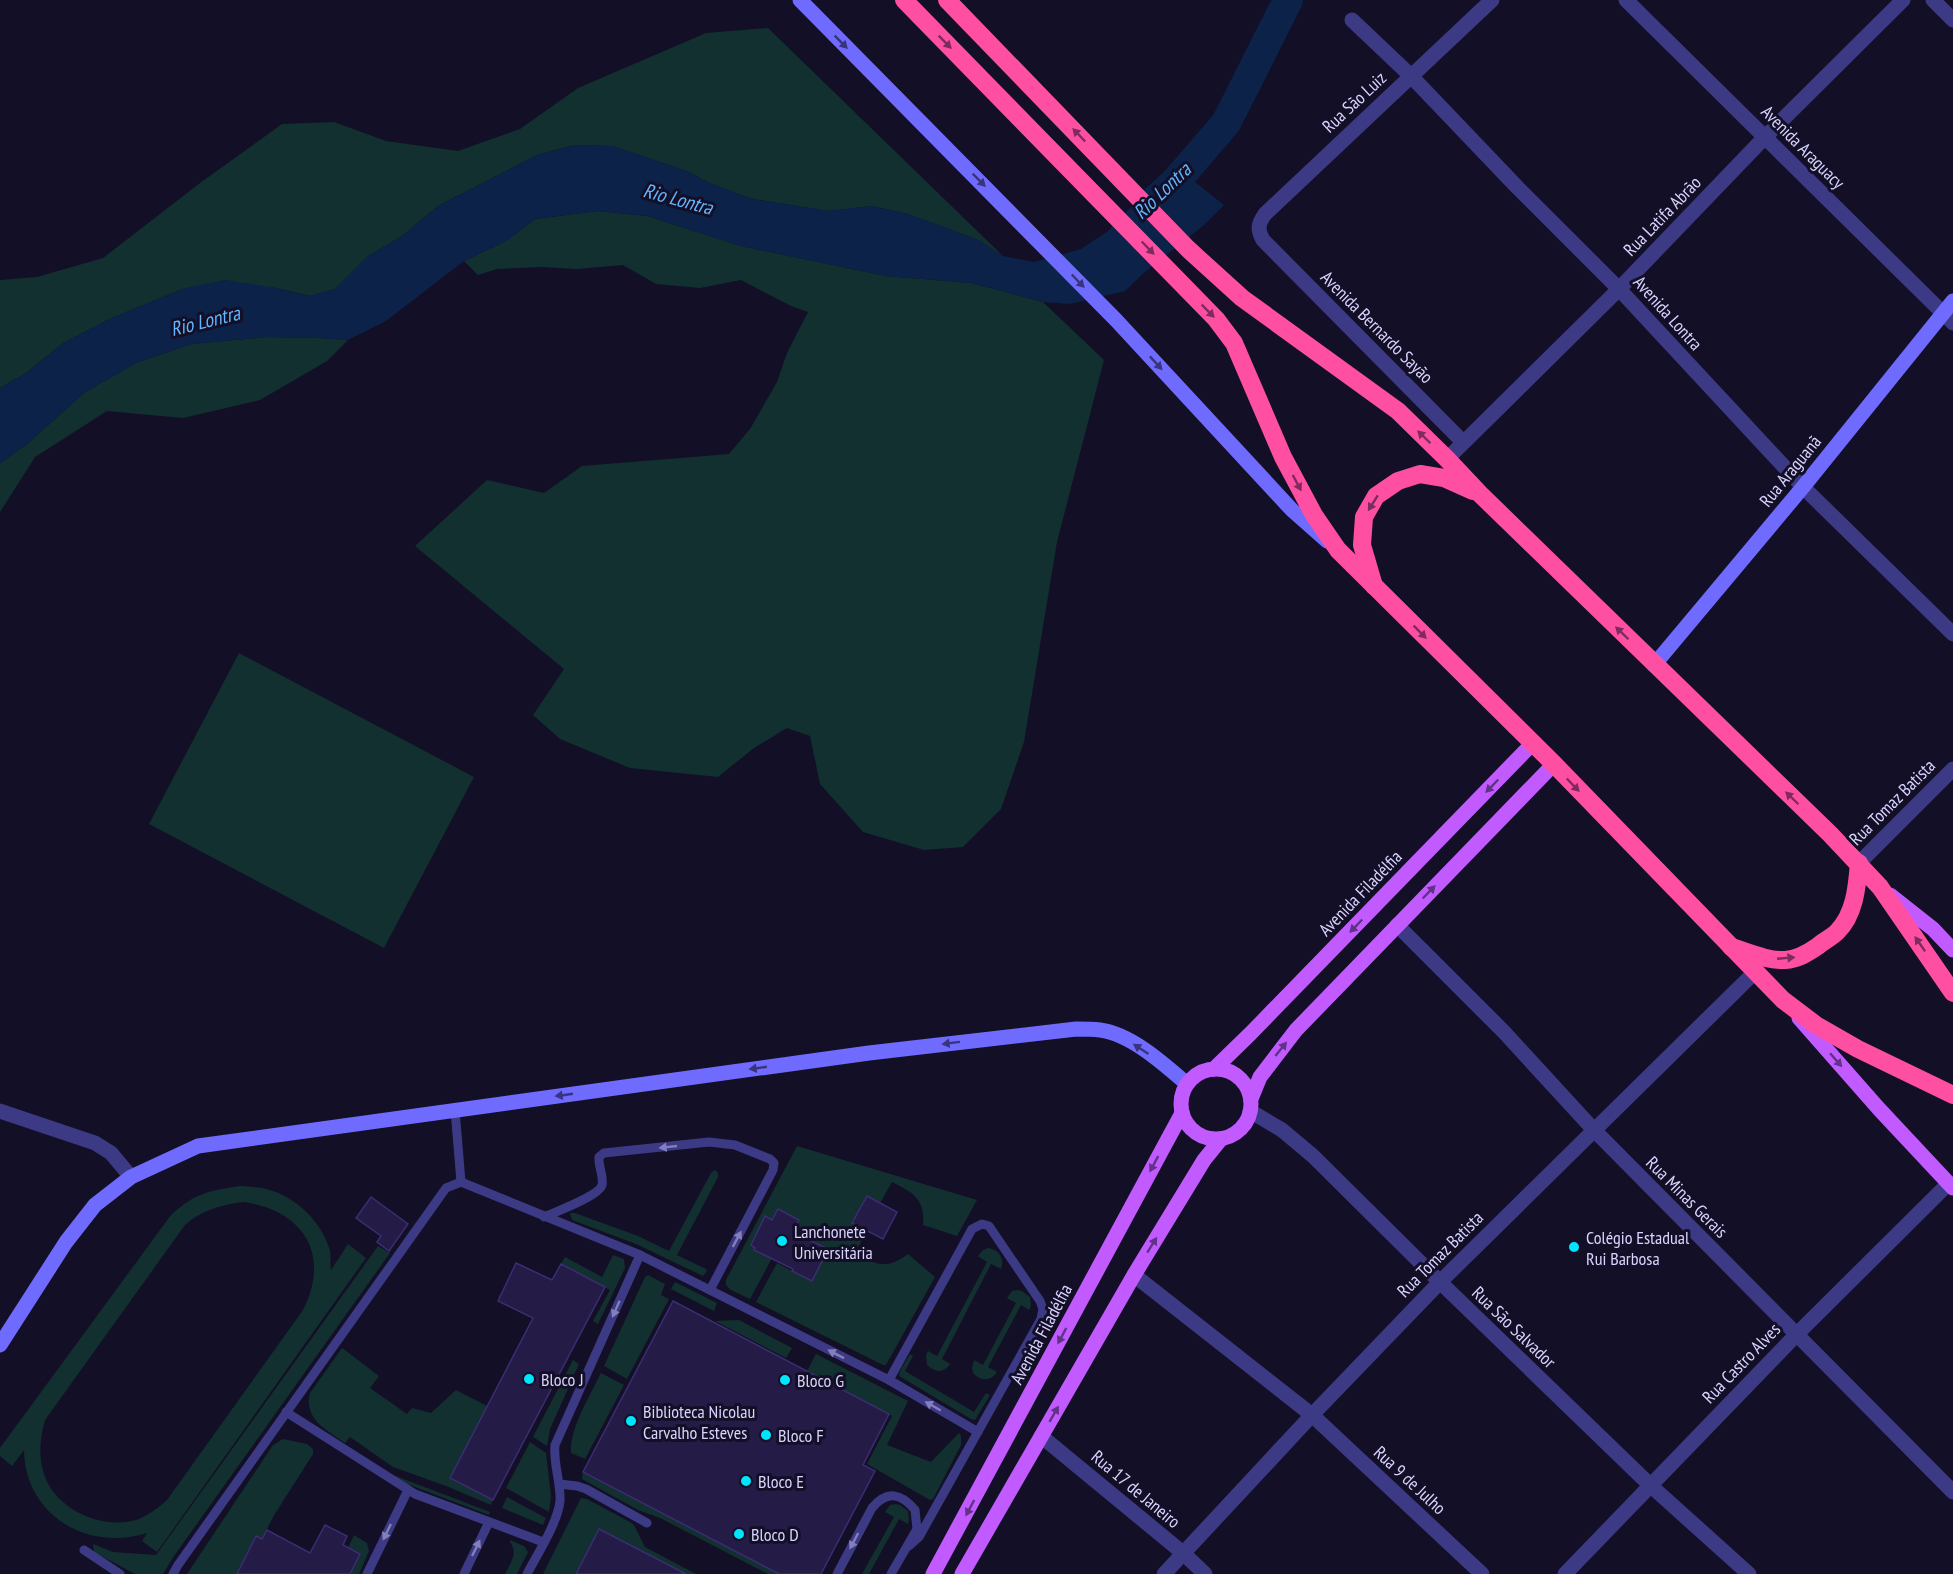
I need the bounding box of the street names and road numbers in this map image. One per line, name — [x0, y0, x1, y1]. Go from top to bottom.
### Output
street label: Rua São Luiz — [1317, 67, 1391, 137]
street label: Avenida Araguacy — [1756, 100, 1850, 194]
street label: Rua Latifa Abrão — [1618, 171, 1706, 261]
street label: Avenida Bernardo Sayão — [1316, 266, 1438, 388]
street label: Avenida Lontra — [1629, 271, 1707, 355]
street label: Rua Araguanã — [1754, 431, 1826, 511]
street label: Rua Tomaz Batista — [1844, 754, 1940, 850]
street label: Avenida Filadélfia — [1313, 845, 1407, 941]
street label: Rua Minas Gerais — [1641, 1151, 1733, 1243]
street label: Rua Tomaz Batista — [1392, 1206, 1488, 1302]
street label: Avenida Filadélfia — [1005, 1280, 1077, 1388]
street label: Rua São Salvador — [1467, 1281, 1561, 1373]
street label: Rua Castro Alves — [1697, 1318, 1785, 1408]
street label: Rua 9 de Julho — [1369, 1441, 1451, 1519]
street label: Rua 17 de Janeiro — [1087, 1445, 1185, 1533]

